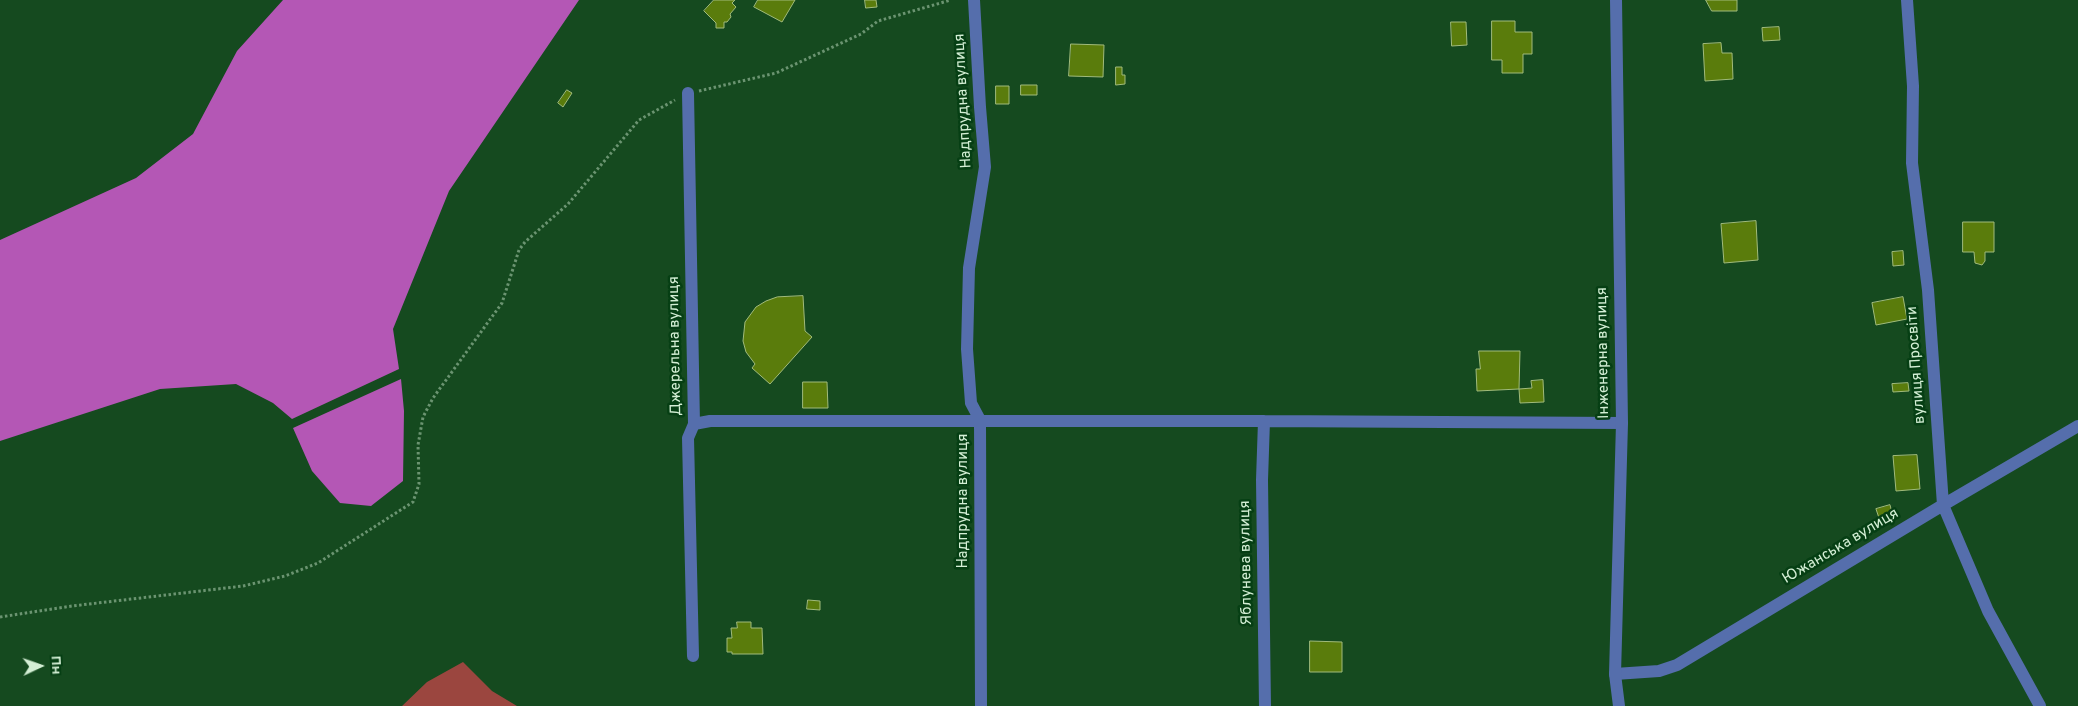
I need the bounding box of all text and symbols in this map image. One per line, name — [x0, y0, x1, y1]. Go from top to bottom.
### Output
street label: Надпрудна вулиця — [951, 33, 977, 169]
street label: Джерельна вулиця — [666, 276, 686, 416]
street label: Інженерна вулиця — [1594, 287, 1614, 419]
street label: вулиця Просвіти — [1904, 306, 1930, 424]
street label: Надпрудна вулиця — [955, 433, 973, 569]
street label: Яблунева вулиця — [1237, 500, 1257, 626]
street label: Южанська вулиця — [1780, 505, 1902, 589]
north arrow — [15, 641, 65, 691]
text: Пн — [46, 655, 64, 675]

